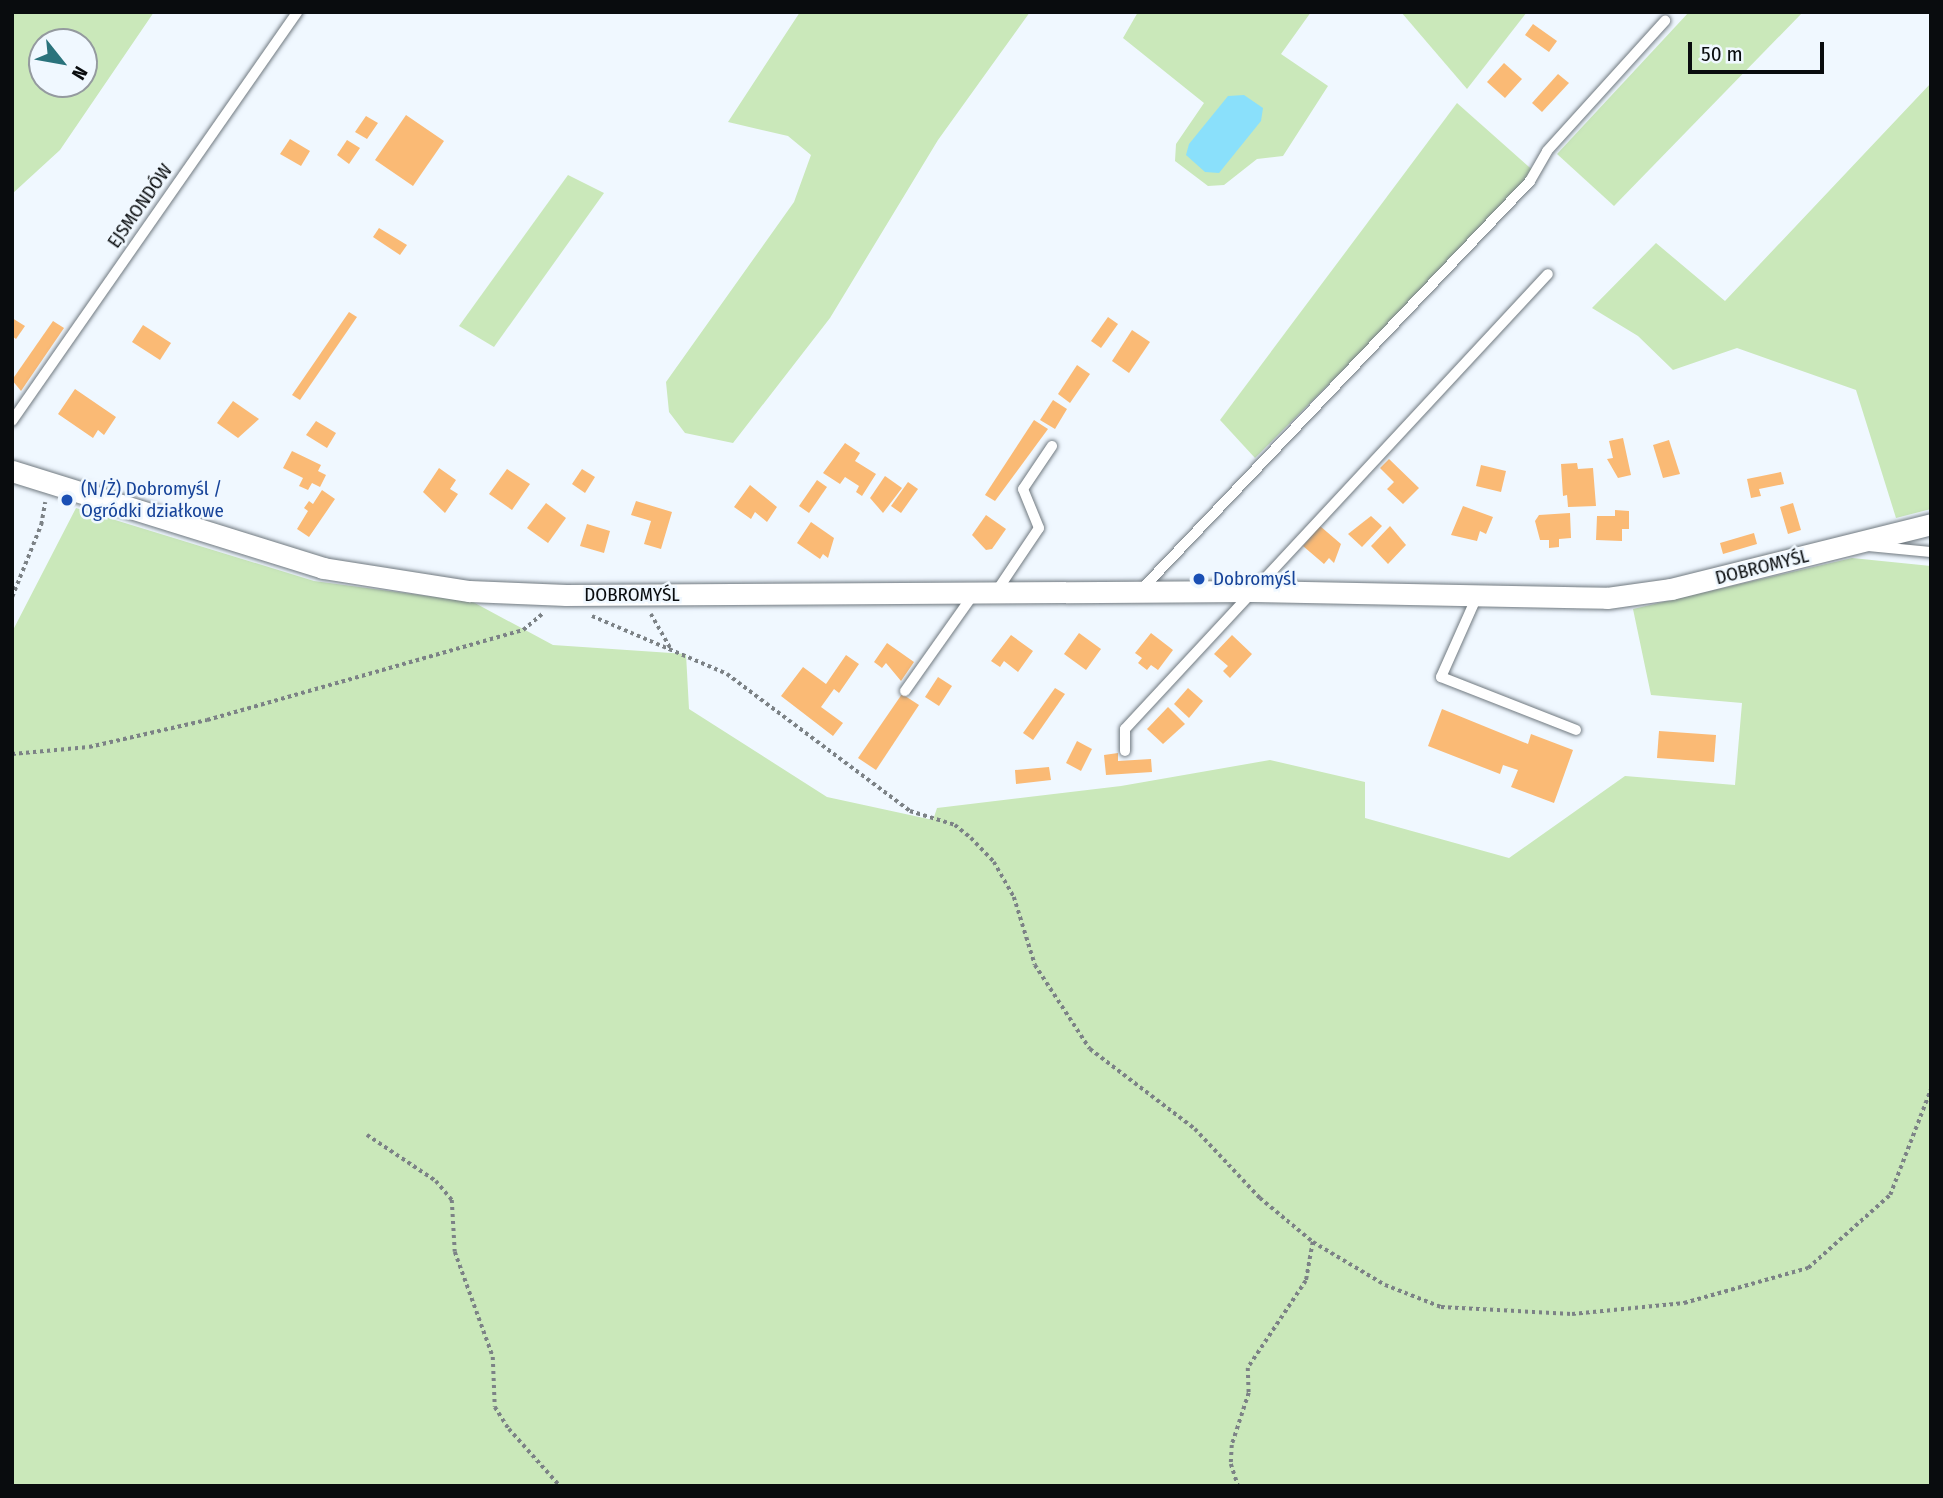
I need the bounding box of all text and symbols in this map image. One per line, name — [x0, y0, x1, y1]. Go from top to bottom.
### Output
north arrow — [28, 28, 98, 98]
scale bar — [1691, 28, 1828, 72]
text: 50 m — [1701, 41, 1743, 67]
text: N — [67, 62, 93, 84]
street label: EJSMONDÓW — [103, 160, 177, 252]
place label: (N/Ż) Dobromyśl / Ogródki działkowe — [81, 478, 224, 522]
marker: (N/Ż) Dobromyśl / Ogródki działkowe — [59, 492, 75, 508]
street label: DOBROMYŚL — [1713, 544, 1811, 590]
place label: Dobromyśl — [1213, 568, 1296, 590]
marker: Dobromyśl — [1191, 571, 1207, 587]
street label: DOBROMYŚL — [584, 584, 680, 606]

